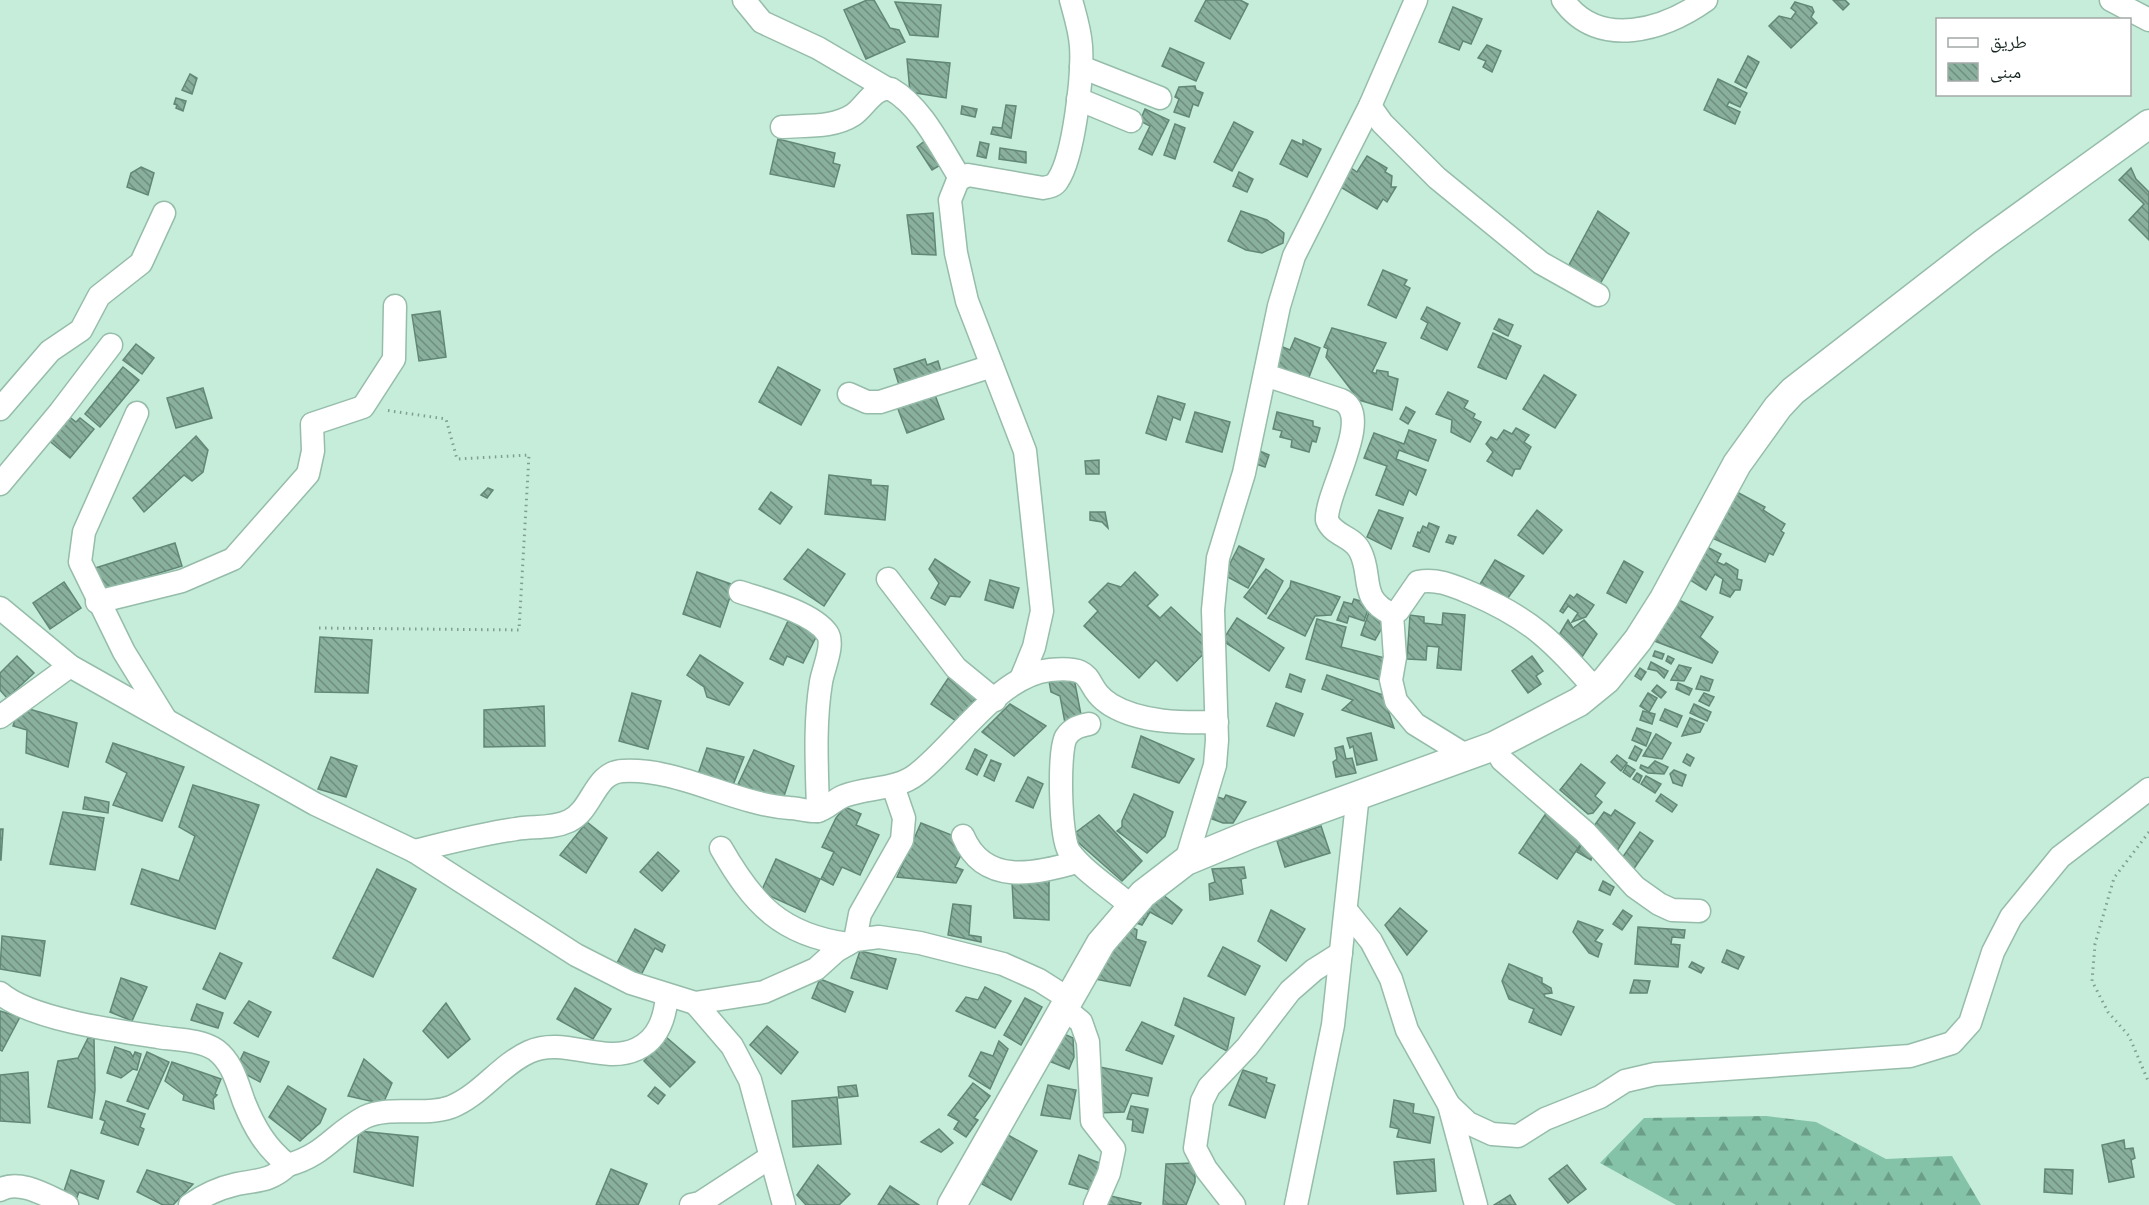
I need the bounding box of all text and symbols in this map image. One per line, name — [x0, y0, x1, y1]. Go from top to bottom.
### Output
legend — [1936, 18, 2131, 96]
text: طريق — [1990, 31, 2027, 53]
text: مبنى — [1990, 61, 2021, 83]

